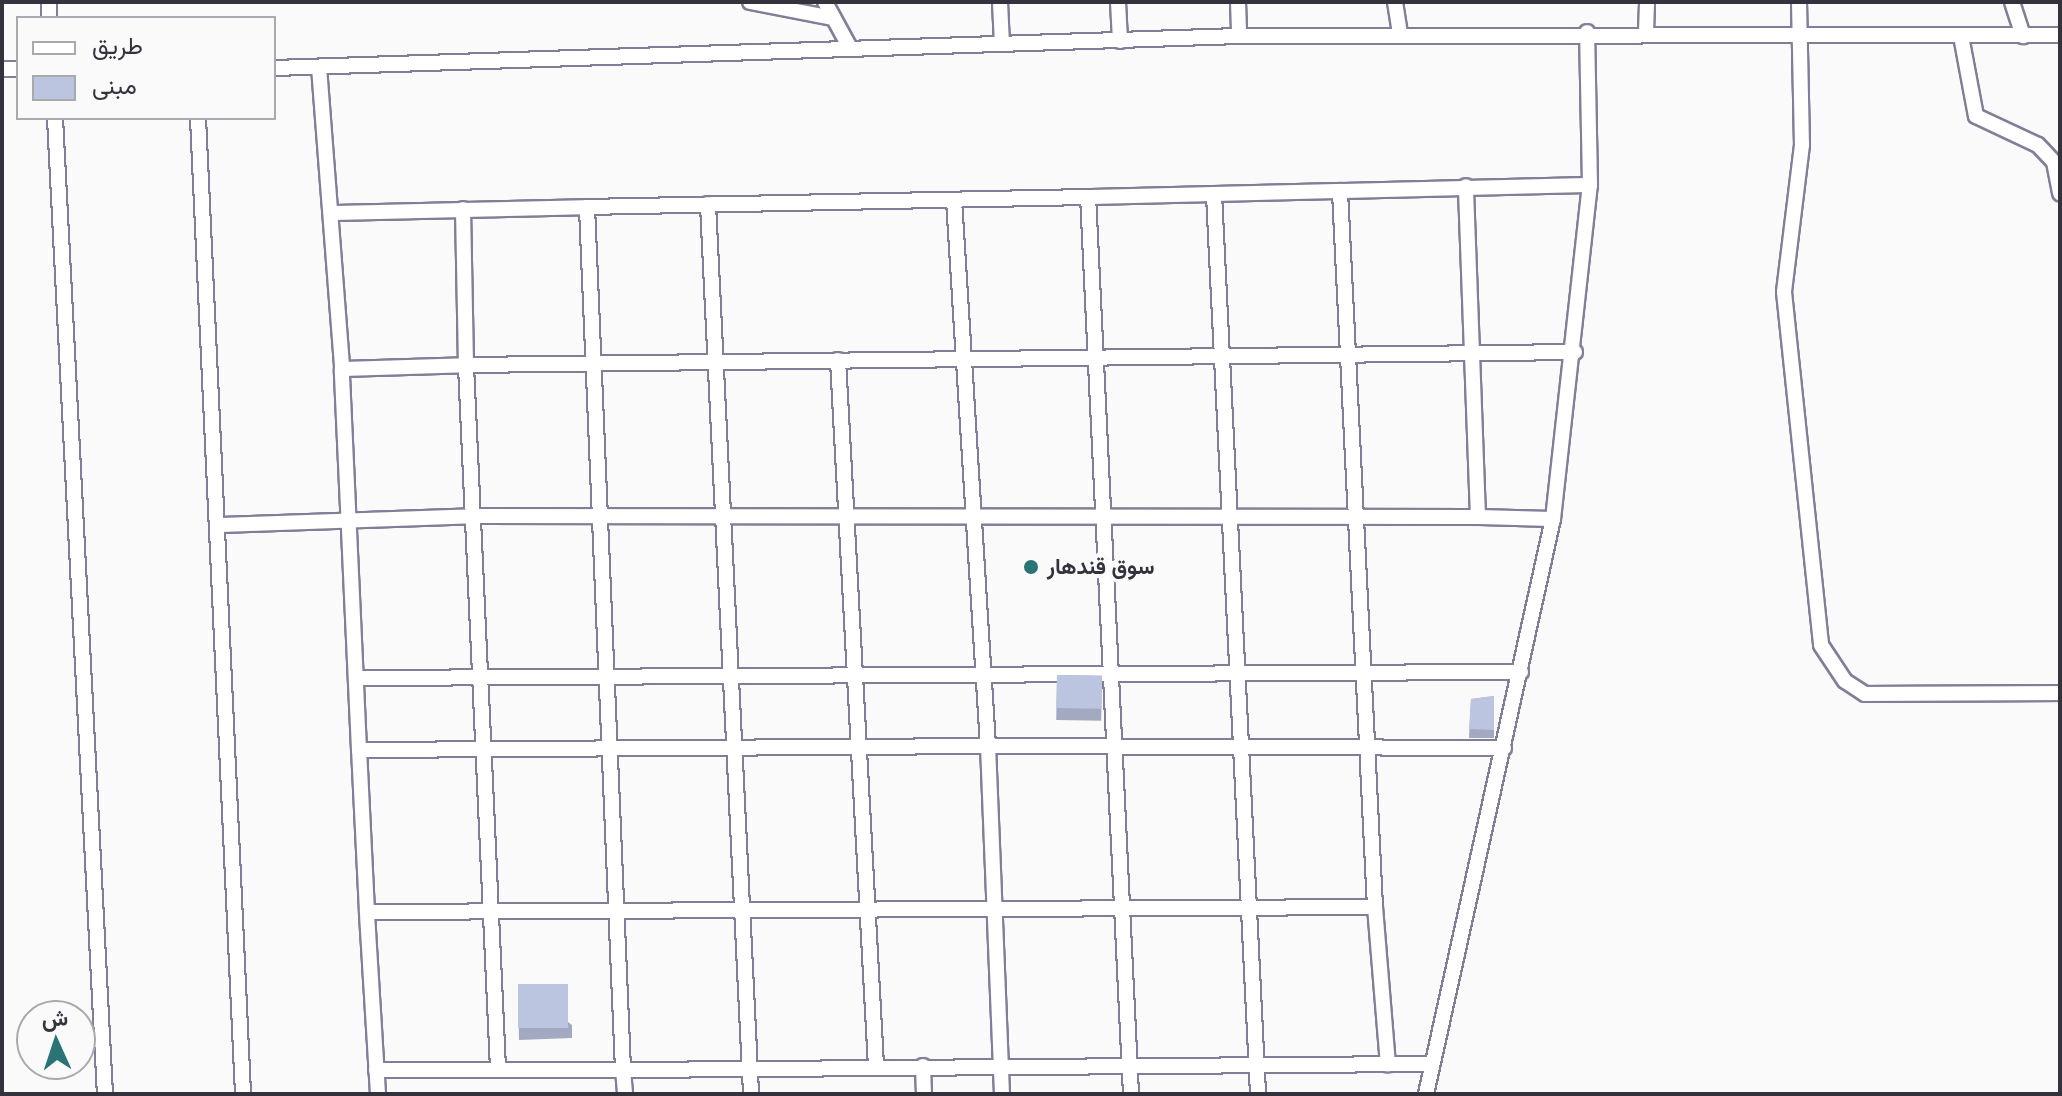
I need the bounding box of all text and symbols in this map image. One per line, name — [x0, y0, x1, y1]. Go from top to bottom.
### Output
legend — [16, 16, 276, 120]
text: طريق — [92, 31, 143, 60]
text: مبنى — [92, 71, 137, 100]
place label: سوق قندهار — [1047, 554, 1155, 580]
marker: سوق قندهار — [1022, 558, 1040, 576]
north arrow — [16, 1000, 96, 1080]
text: ش — [41, 1004, 69, 1032]

